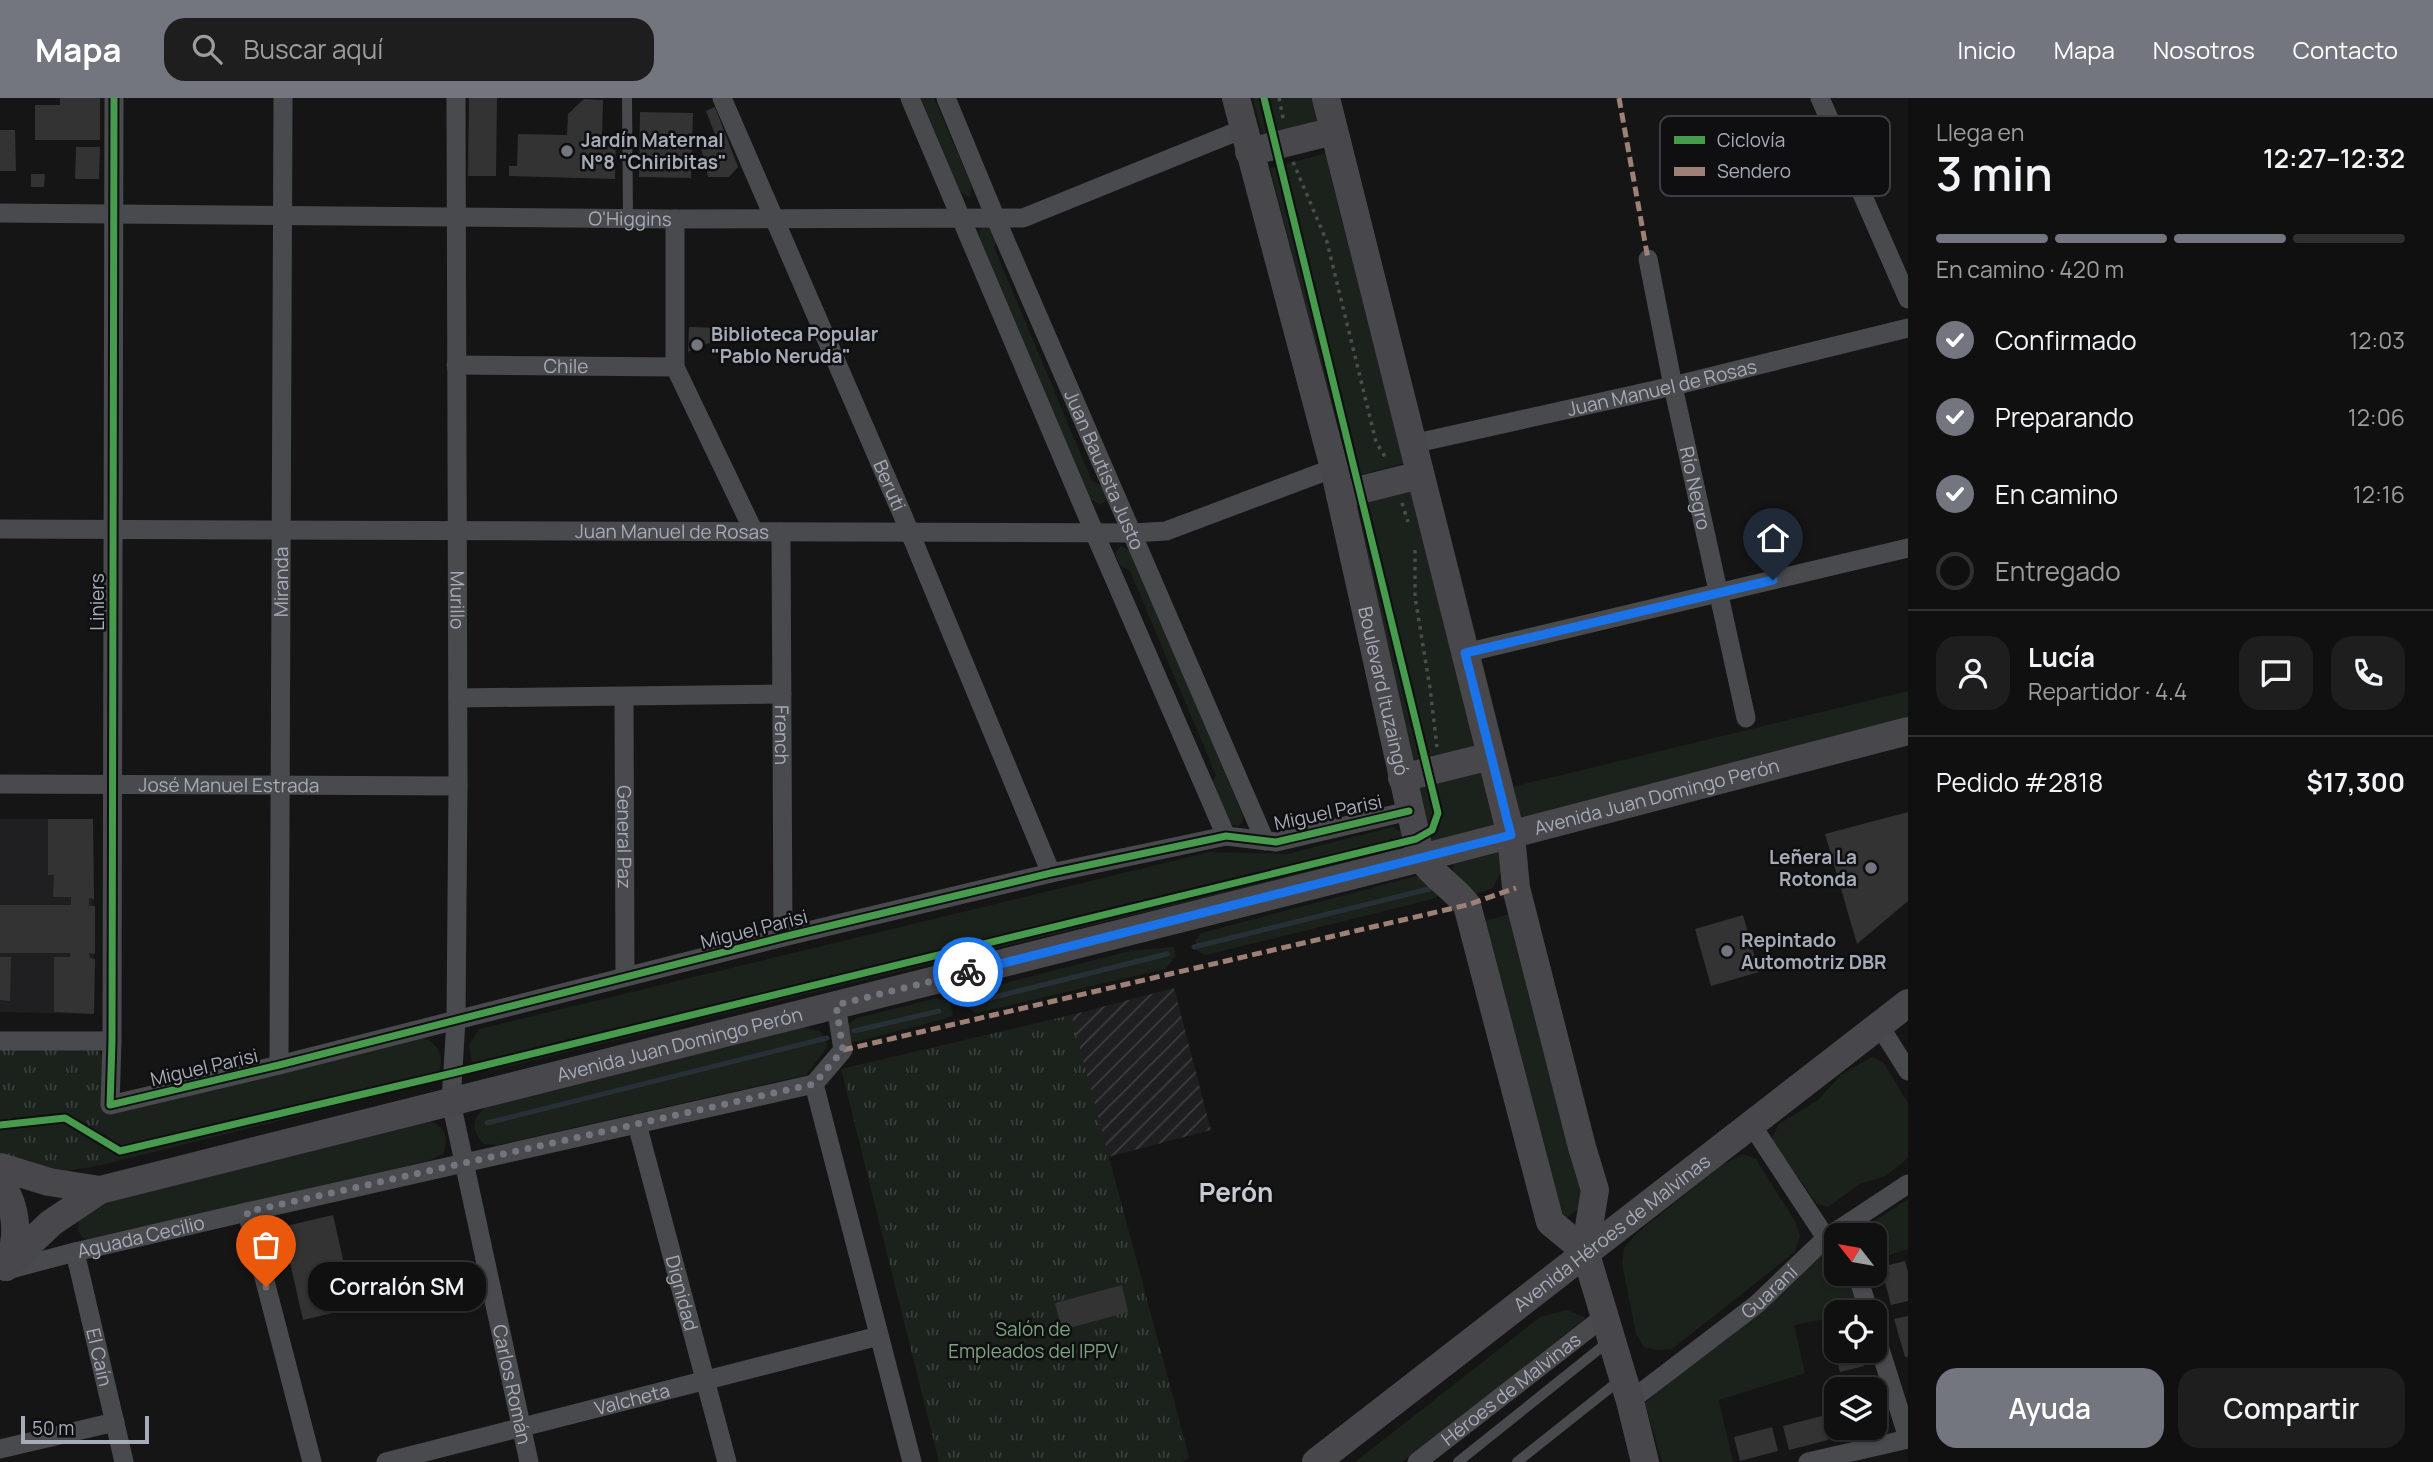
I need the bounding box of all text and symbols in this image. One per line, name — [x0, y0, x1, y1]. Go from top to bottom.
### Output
search box — [164, 18, 654, 81]
text: Mapa — [35, 27, 122, 72]
icon: search — [188, 30, 226, 68]
text: Buscar aquí — [244, 31, 383, 67]
text: Inicio — [1958, 33, 2016, 66]
text: Mapa — [2054, 33, 2115, 66]
text: Nosotros — [2153, 33, 2255, 66]
text: Contacto — [2293, 33, 2398, 66]
legend — [1660, 116, 1890, 196]
text: Llega en — [1936, 116, 2024, 148]
place label: Jardín Maternal N°8 "Chiribitas" — [581, 127, 727, 175]
text: Ciclovía — [1717, 127, 1785, 153]
text: 12:27–12:32 — [2263, 140, 2405, 176]
text: 3 min — [1936, 142, 2053, 205]
marker: Jardín Maternal N°8 "Chiribitas" — [559, 143, 575, 159]
text: Sendero — [1717, 158, 1791, 184]
street label: O'Higgins — [588, 205, 672, 232]
text: En camino · 420 m — [1936, 253, 2124, 285]
place label: Biblioteca Popular "Pablo Neruda" — [711, 321, 879, 369]
icon: check — [1936, 321, 1974, 359]
text: Confirmado — [1995, 322, 2137, 358]
text: 12:03 — [2349, 324, 2405, 356]
marker: Biblioteca Popular "Pablo Neruda" — [689, 337, 705, 353]
street label: Chile — [543, 353, 589, 379]
street label: Juan Manuel de Rosas — [1564, 353, 1759, 422]
street label: Juan Bautista Justo — [1058, 386, 1150, 554]
icon: check — [1936, 398, 1974, 436]
text: Preparando — [1995, 399, 2134, 435]
text: 12:06 — [2348, 401, 2405, 433]
street label: Río Negro — [1674, 444, 1717, 532]
street label: Beruti — [867, 456, 912, 515]
icon: check — [1936, 475, 1974, 513]
text: En camino — [1995, 476, 2118, 512]
text: 12:16 — [2353, 478, 2405, 510]
pin — [1743, 508, 1803, 580]
street label: Juan Manuel de Rosas — [575, 518, 769, 545]
icon: home — [1754, 519, 1792, 557]
street label: Miranda — [268, 547, 294, 617]
text: Entregado — [1995, 553, 2121, 589]
street label: Murillo — [444, 571, 471, 629]
street label: Liniers — [84, 573, 110, 631]
street label: Boulevard Ituzaingó — [1352, 604, 1415, 778]
button: person — [1936, 636, 2010, 710]
button: chat — [2239, 636, 2313, 710]
button: phone — [2331, 636, 2405, 710]
text: Lucía — [2028, 639, 2095, 675]
text: Repartidor · 4.4 — [2028, 675, 2187, 707]
street label: French — [769, 705, 795, 765]
street label: Avenida Juan Domingo Perón — [1531, 752, 1782, 841]
text: Pedido #2818 — [1936, 764, 2103, 800]
text: $17,300 — [2307, 764, 2405, 800]
street label: José Manuel Estrada — [139, 772, 319, 798]
street label: General Paz — [611, 785, 638, 889]
street label: Miguel Parisi — [1272, 788, 1384, 836]
place label: Leñera La Rotonda — [1769, 844, 1857, 892]
marker: Leñera La Rotonda — [1863, 860, 1879, 876]
street label: Miguel Parisi — [698, 903, 810, 955]
place label: Repintado Automotriz DBR — [1741, 927, 1887, 975]
courier — [933, 937, 1003, 1007]
marker: Repintado Automotriz DBR — [1719, 943, 1735, 959]
icon: bike — [949, 953, 987, 991]
street label: Avenida Juan Domingo Perón — [554, 1001, 805, 1088]
street label: Miguel Parisi — [148, 1042, 260, 1092]
street label: Avenida Héroes de Malvinas — [1508, 1148, 1715, 1318]
district label: Perón — [1199, 1174, 1273, 1210]
street label: Aguada Cecilio — [74, 1209, 207, 1264]
pin — [236, 1215, 296, 1287]
north arrow — [1824, 1223, 1886, 1286]
map controls — [1824, 1223, 1887, 1440]
icon: bag — [247, 1226, 285, 1264]
street label: Dignidad — [660, 1252, 705, 1334]
street label: Guaraní — [1736, 1259, 1803, 1325]
callout: Corralón SM — [308, 1262, 486, 1312]
text: Corralón SM — [330, 1270, 464, 1302]
button: locate — [1824, 1300, 1887, 1363]
park label: Salón de Empleados del IPPV — [948, 1316, 1118, 1364]
street label: Carlos Román — [487, 1322, 538, 1446]
street label: El Caín — [80, 1325, 119, 1389]
street label: Héroes de Malvinas — [1436, 1327, 1586, 1451]
button: Ayuda — [1936, 1368, 2164, 1448]
button: Compartir — [2178, 1368, 2405, 1448]
street label: Valcheta — [592, 1377, 672, 1421]
button: layers — [1824, 1377, 1887, 1440]
scale bar — [21, 1413, 149, 1445]
text: 50 m — [32, 1415, 74, 1441]

